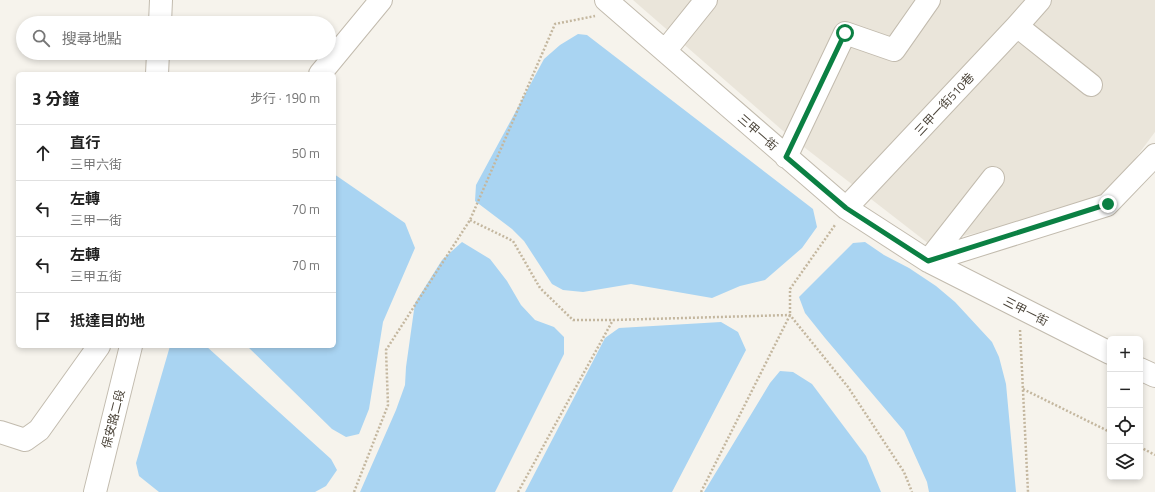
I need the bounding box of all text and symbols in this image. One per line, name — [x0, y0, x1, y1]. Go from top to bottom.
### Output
search box — [16, 16, 336, 60]
route start — [836, 24, 854, 42]
icon: search — [30, 27, 52, 49]
text: 搜尋地點 — [62, 27, 122, 50]
street label: 三甲一街510巷 — [910, 68, 978, 140]
text: 3 分鐘 — [32, 86, 79, 112]
text: 步行 · 190 m — [250, 88, 320, 108]
street label: 三甲一街 — [734, 109, 782, 155]
text: 直行 — [70, 131, 100, 154]
icon: ahead — [32, 142, 54, 164]
text: 50 m — [292, 143, 320, 163]
text: 三甲六街 — [70, 154, 122, 174]
text: 左轉 — [70, 187, 100, 210]
route end — [1099, 195, 1117, 213]
icon: left — [32, 198, 54, 220]
text: 70 m — [292, 199, 320, 219]
text: 三甲一街 — [70, 210, 122, 230]
text: 左轉 — [70, 243, 100, 266]
icon: left — [32, 254, 54, 276]
text: 70 m — [292, 255, 320, 275]
text: 三甲五街 — [70, 266, 122, 286]
street label: 三甲一街 — [1000, 292, 1052, 330]
text: 抵達目的地 — [70, 309, 145, 332]
icon: arrive — [32, 310, 54, 332]
map controls — [1107, 336, 1143, 480]
button: + — [1107, 336, 1143, 372]
button: − — [1107, 372, 1143, 408]
street label: 保安路二段 — [97, 388, 129, 450]
button: locate — [1107, 408, 1143, 444]
button: layers — [1107, 444, 1143, 480]

